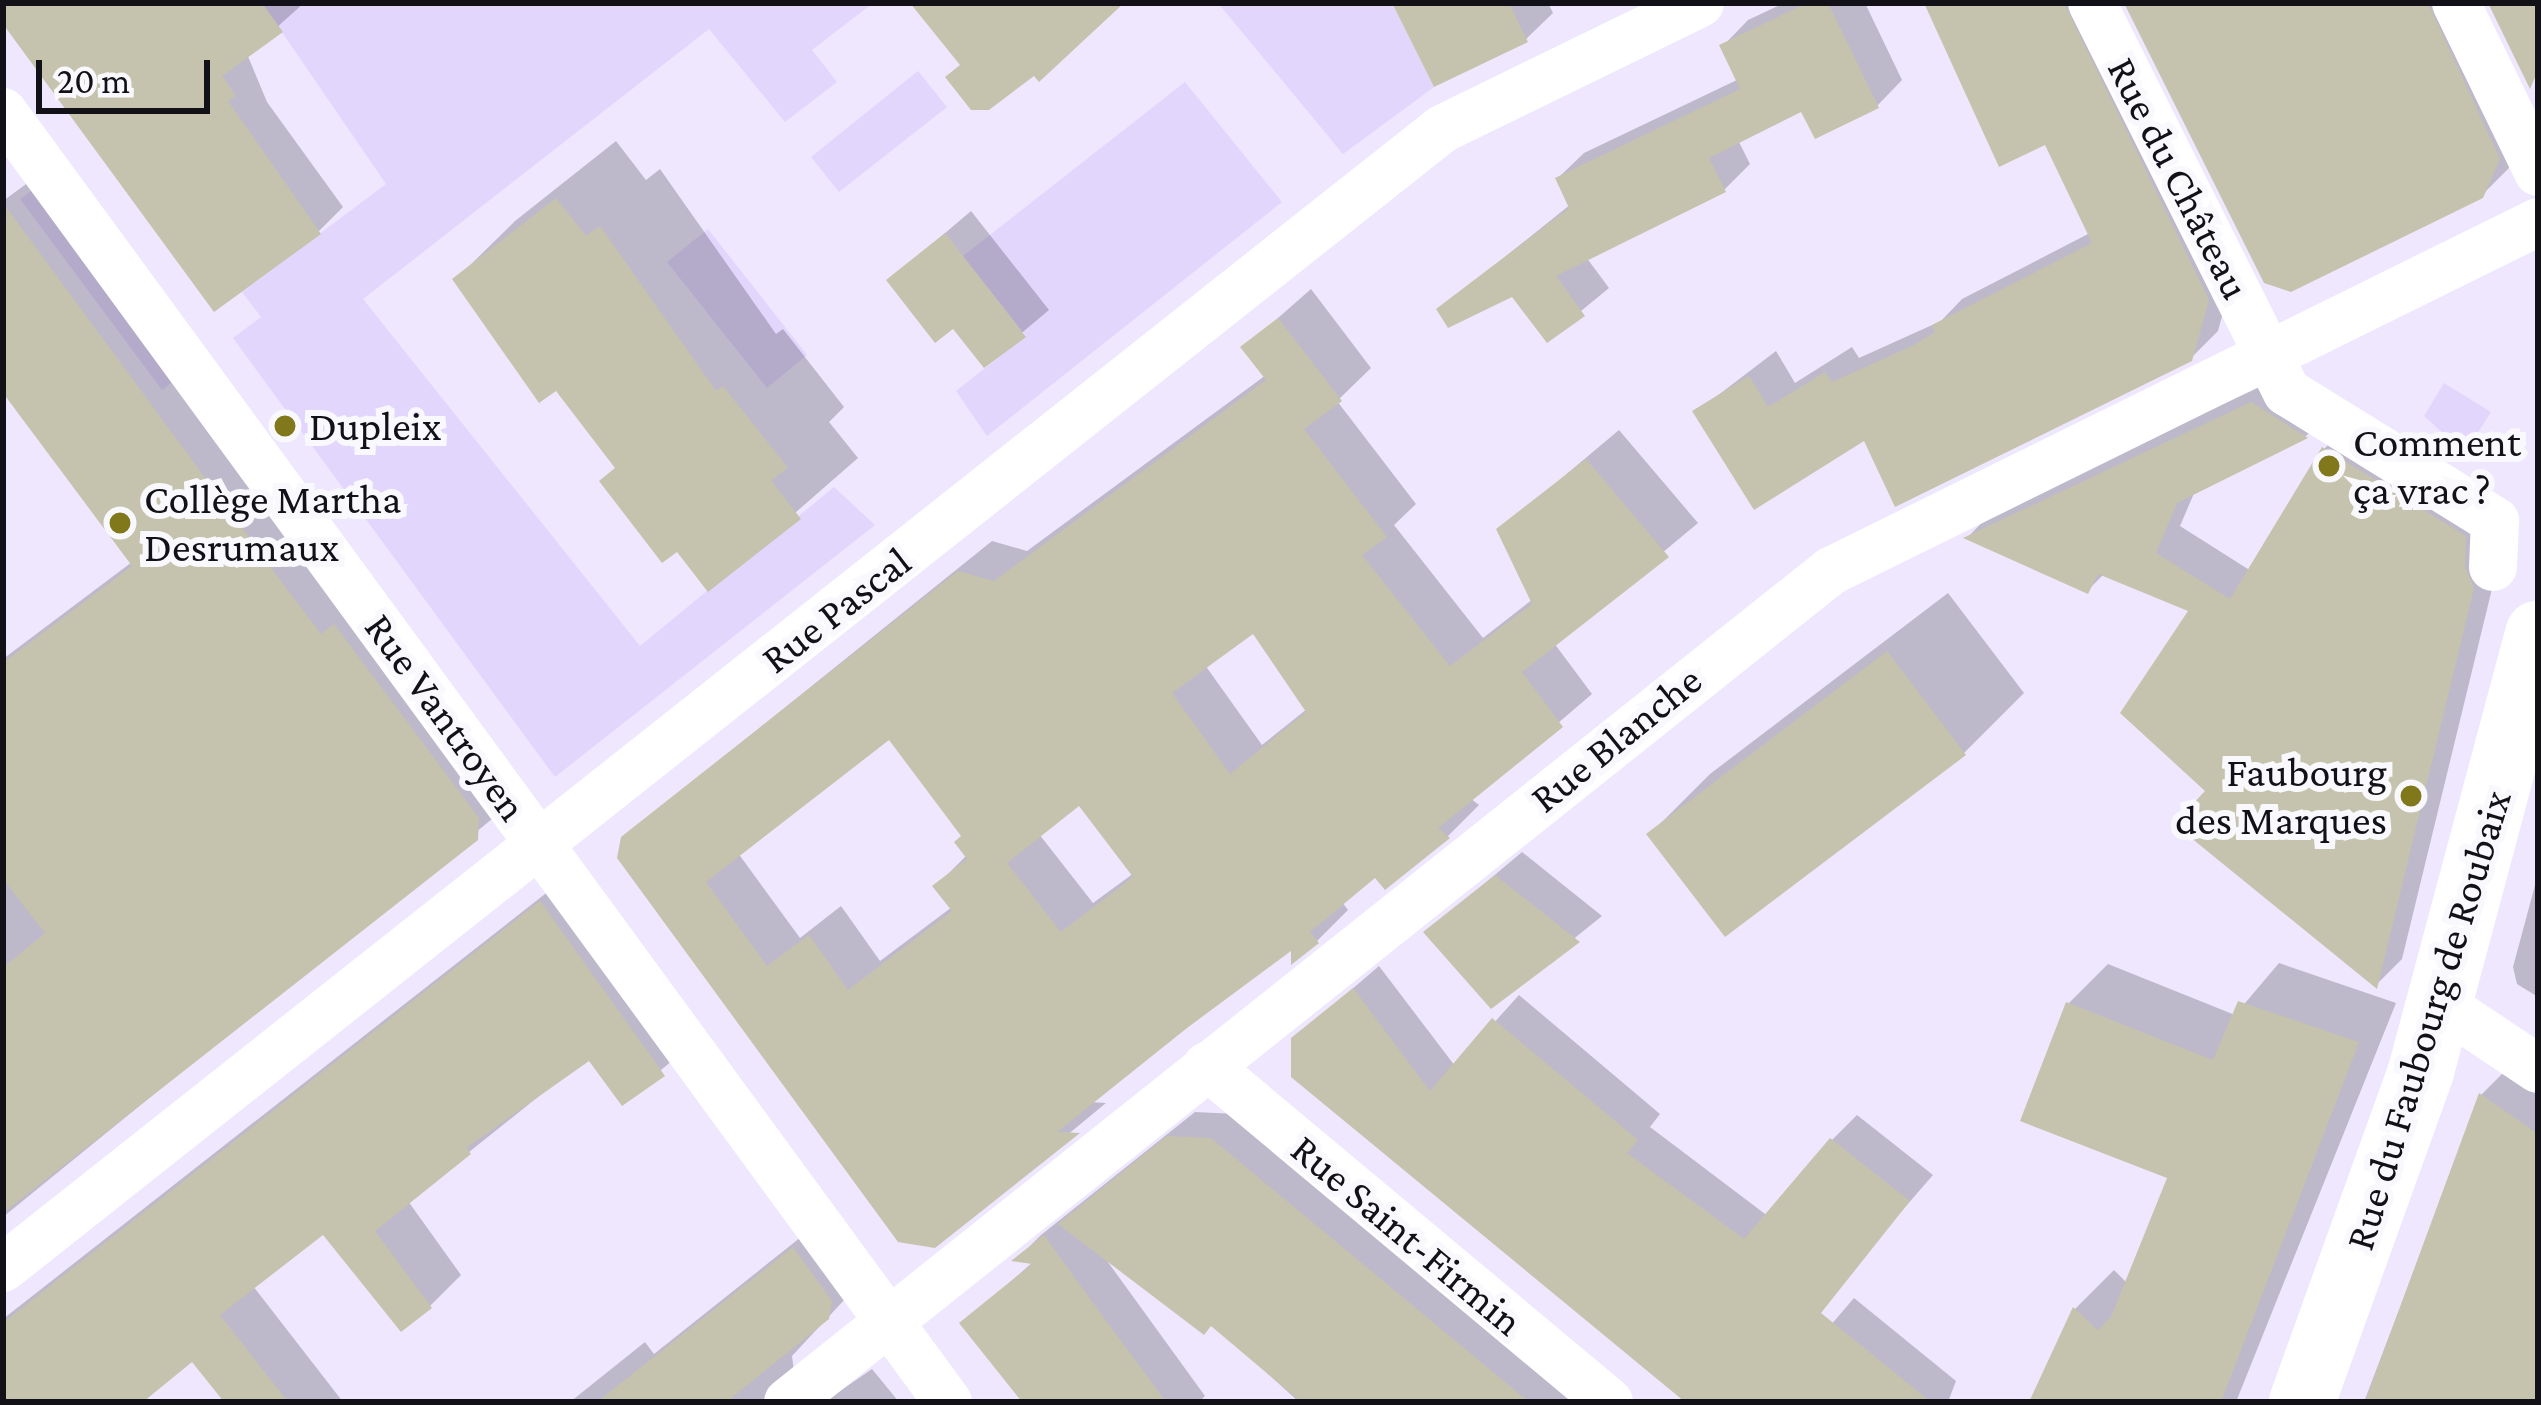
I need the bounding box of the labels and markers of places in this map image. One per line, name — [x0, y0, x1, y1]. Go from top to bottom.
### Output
place label: Dupleix — [309, 401, 441, 451]
marker: Dupleix — [272, 413, 298, 439]
place label: Comment ça vrac ? — [2353, 417, 2521, 516]
marker: Comment ça vrac ? — [2316, 453, 2342, 479]
place label: Collège Martha Desrumaux — [144, 474, 401, 572]
marker: Collège Martha Desrumaux — [107, 510, 133, 536]
place label: Faubourg des Marques — [2175, 747, 2387, 846]
marker: Faubourg des Marques — [2398, 783, 2424, 809]

